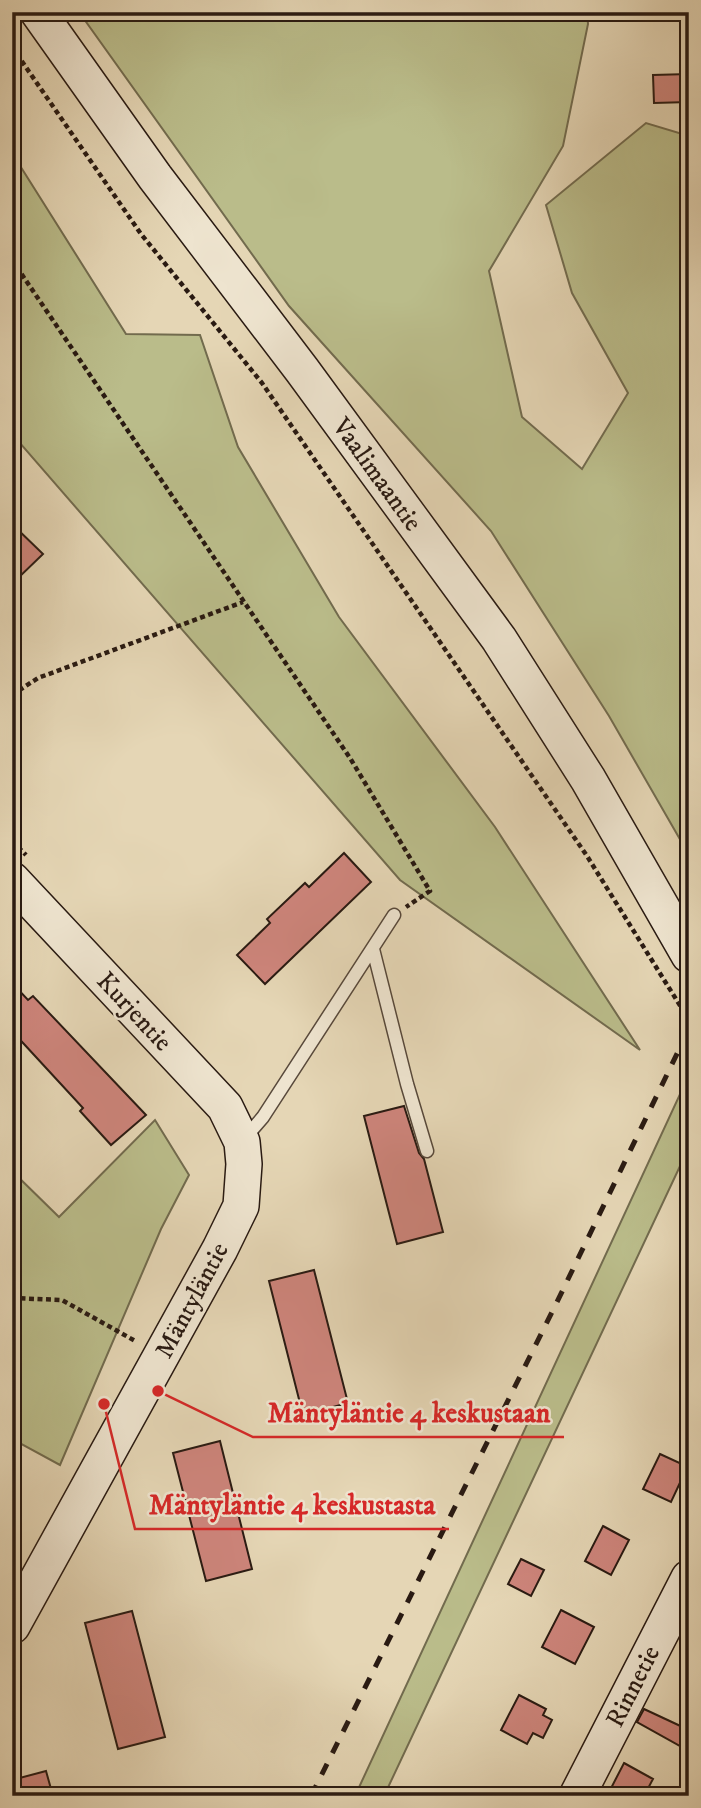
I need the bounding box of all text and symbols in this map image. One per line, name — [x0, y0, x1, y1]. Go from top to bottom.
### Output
street label: Vaalimaantie — [324, 411, 429, 538]
street label: Kurjentie — [89, 965, 179, 1059]
street label: Mäntyläntie — [148, 1237, 237, 1364]
callout: Mäntyläntie 4 keskustaan — [253, 1388, 564, 1437]
text: Mäntyläntie 4 keskustaan — [268, 1396, 551, 1431]
callout: Mäntyläntie 4 keskustasta — [135, 1480, 449, 1529]
text: Mäntyläntie 4 keskustasta — [149, 1488, 436, 1523]
street label: Rinnetie — [599, 1640, 668, 1733]

